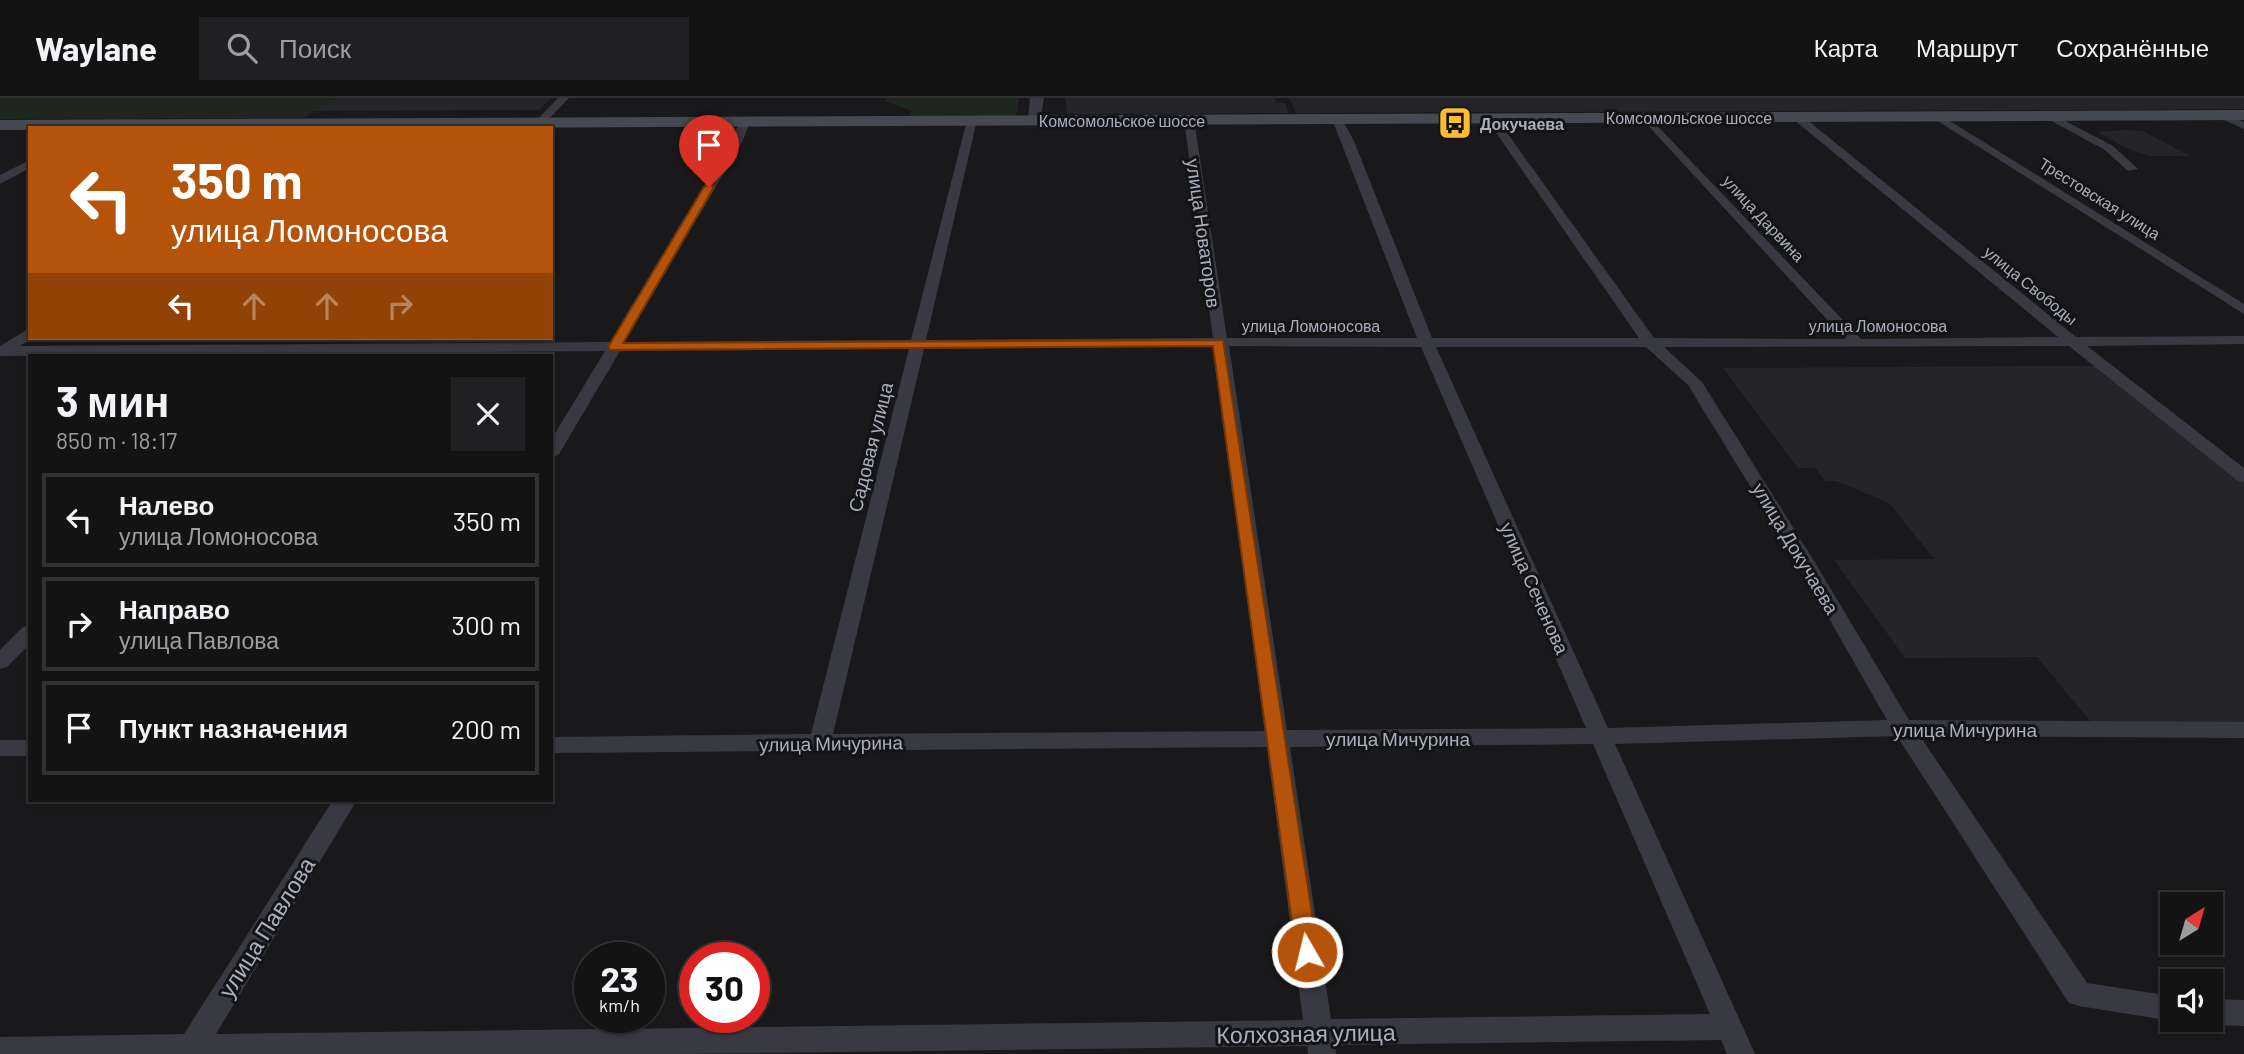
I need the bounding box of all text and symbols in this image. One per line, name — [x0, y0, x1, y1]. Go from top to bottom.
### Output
search box — [199, 17, 689, 80]
text: Waylane — [35, 28, 157, 68]
icon: search — [223, 29, 261, 67]
text: Поиск — [279, 32, 351, 63]
text: Карта — [1814, 33, 1878, 62]
text: Маршрут — [1916, 33, 2018, 62]
text: Сохранённые — [2056, 33, 2209, 62]
bus stop icon: Докучаева — [1436, 104, 1474, 142]
street label: Комсомольское шоссе — [1606, 108, 1772, 127]
street label: Комсомольское шоссе — [1039, 111, 1205, 130]
place label: Докучаева — [1480, 114, 1564, 133]
pin — [679, 115, 739, 187]
icon: arrive — [690, 126, 728, 164]
text: 350 m — [171, 150, 303, 209]
street label: Трестовская улица — [2036, 153, 2164, 243]
icon: left — [56, 154, 147, 245]
street label: улица Новаторов — [1182, 157, 1226, 309]
street label: улица Дарвина — [1719, 171, 1809, 265]
text: улица Ломоносова — [171, 210, 448, 248]
street label: улица Свободы — [1981, 242, 2081, 328]
icon: left — [162, 287, 200, 325]
icon: ahead — [235, 287, 273, 325]
icon: ahead — [308, 287, 346, 325]
icon: right — [381, 287, 419, 325]
street label: улица Ломоносова — [1242, 316, 1380, 335]
street label: улица Ломоносова — [1809, 316, 1947, 335]
text: 3 мин — [56, 375, 169, 425]
button: close — [451, 377, 525, 451]
street label: Садовая улица — [843, 379, 897, 514]
text: 850 m · 18:17 — [56, 426, 177, 454]
street label: улица Докучаева — [1748, 478, 1844, 618]
text: Налево — [119, 489, 214, 520]
icon: left — [60, 501, 98, 539]
text: 350 m — [453, 505, 521, 536]
street label: улица Сеченова — [1496, 519, 1574, 658]
text: улица Ломоносова — [119, 522, 318, 550]
text: Направо — [119, 593, 230, 624]
icon: right — [60, 605, 98, 643]
text: 300 m — [452, 609, 521, 640]
text: улица Павлова — [119, 626, 279, 654]
icon: arrive — [60, 709, 98, 747]
text: Пункт назначения — [119, 712, 348, 743]
text: 200 m — [451, 713, 521, 744]
street label: улица Мичурина — [1893, 718, 2037, 741]
street label: улица Мичурина — [1326, 727, 1470, 750]
street label: улица Мичурина — [759, 730, 904, 756]
street label: улица Павлова — [212, 852, 320, 1002]
north arrow — [2160, 892, 2222, 956]
map controls — [2160, 892, 2223, 1032]
position arrow — [1270, 915, 1344, 989]
speed limit sign: 30 — [679, 942, 770, 1033]
text: 23 — [600, 957, 639, 999]
button: sound — [2160, 969, 2223, 1032]
text: km/h — [599, 994, 640, 1016]
street label: Колхозная улица — [1216, 1017, 1396, 1049]

